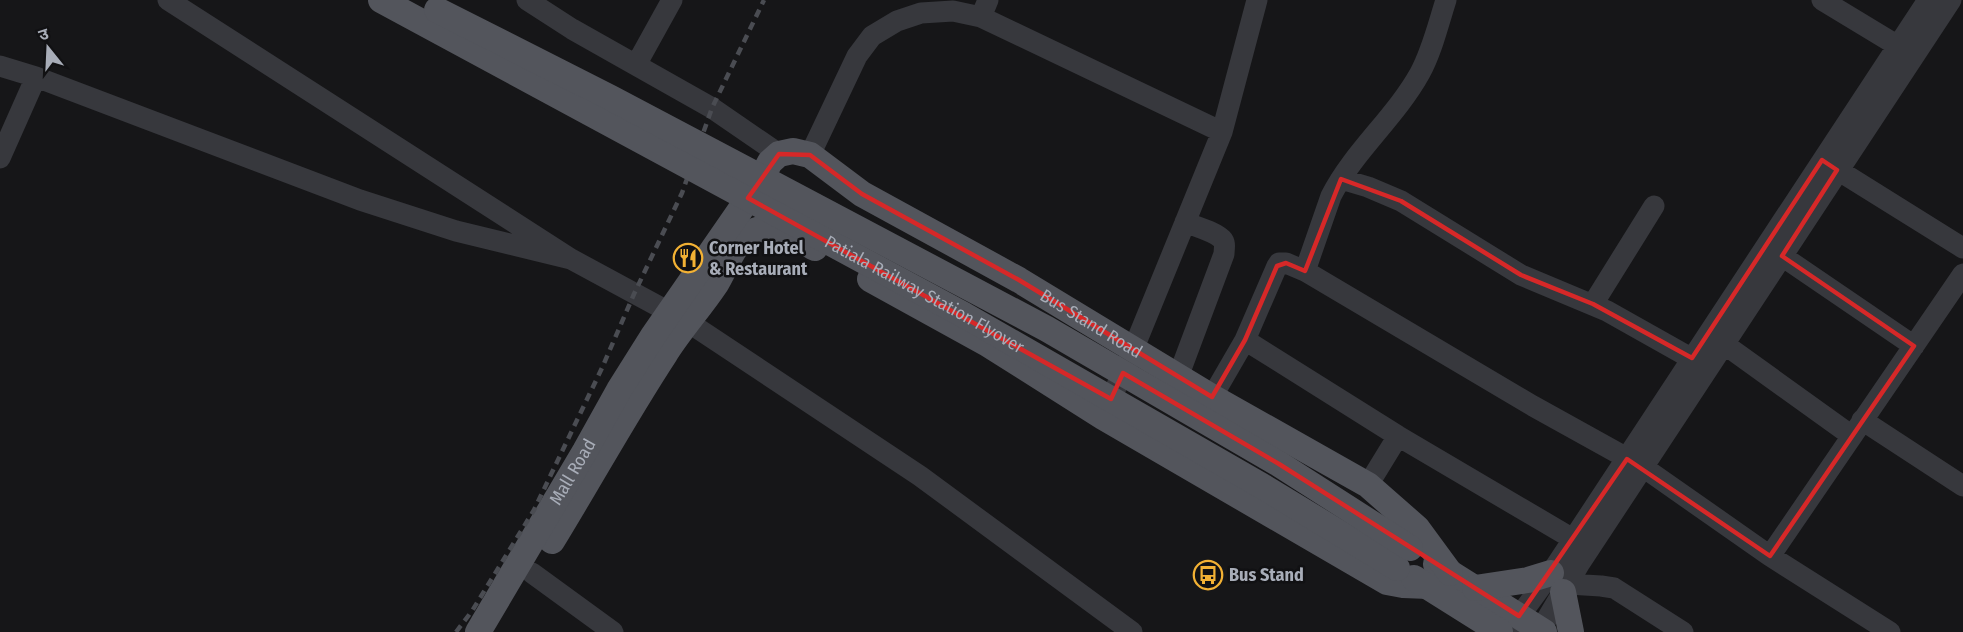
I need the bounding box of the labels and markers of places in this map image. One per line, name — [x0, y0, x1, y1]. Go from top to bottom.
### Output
place label: Corner Hotel & Restaurant — [709, 237, 808, 280]
restaurant icon: Corner Hotel & Restaurant — [672, 242, 704, 274]
bus stop icon: Bus Stand — [1192, 559, 1224, 591]
place label: Bus Stand — [1229, 564, 1304, 586]

